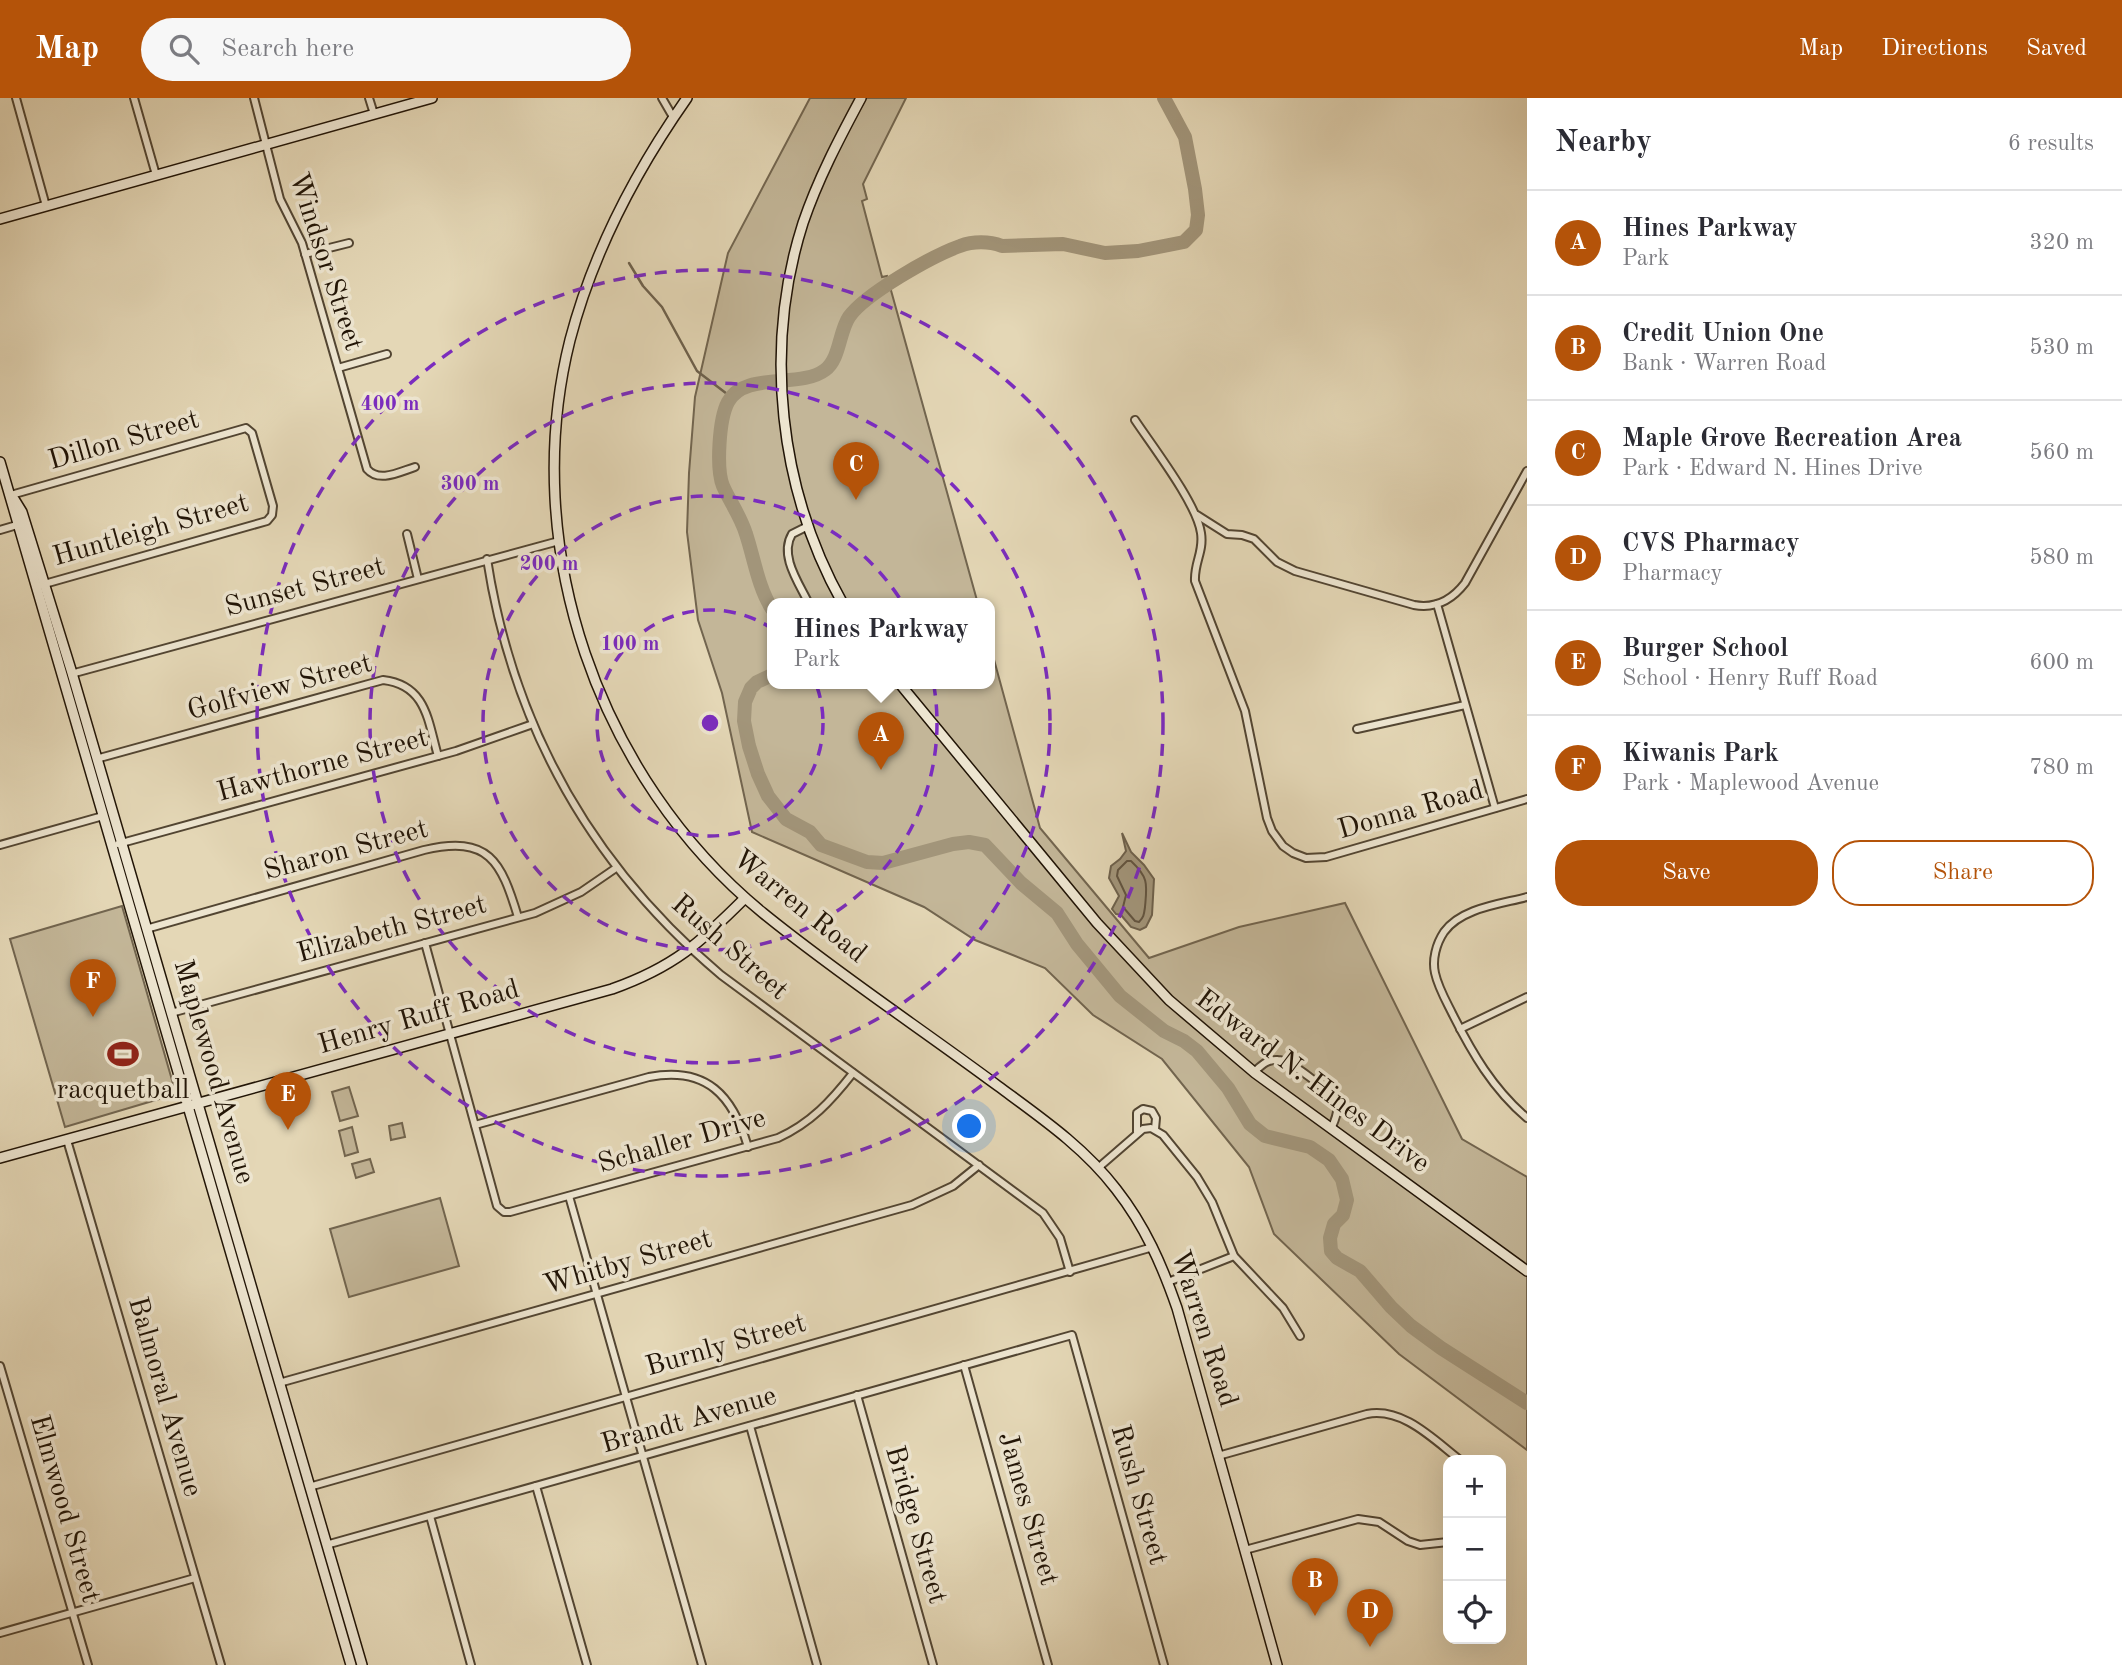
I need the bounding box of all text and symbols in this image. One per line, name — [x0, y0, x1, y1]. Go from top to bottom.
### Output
search box — [141, 18, 631, 81]
icon: search — [165, 30, 203, 68]
text: Map — [35, 33, 99, 66]
text: Search here — [221, 36, 354, 62]
text: Map — [1799, 37, 1843, 61]
text: Directions — [1881, 37, 1988, 61]
text: Saved — [2026, 37, 2087, 61]
text: Nearby — [1555, 128, 1652, 158]
text: 6 results — [2008, 132, 2094, 155]
street label: Windsor Street — [283, 169, 367, 355]
text: Hines Parkway — [1622, 216, 1798, 242]
text: A — [1569, 231, 1587, 254]
text: 320 m — [2029, 231, 2094, 254]
text: Park — [1622, 247, 1669, 270]
text: Credit Union One — [1622, 321, 1824, 347]
text: B — [1570, 336, 1586, 359]
text: 530 m — [2029, 336, 2094, 359]
text: Bank · Warren Road — [1622, 352, 1827, 375]
text: 400 m — [360, 394, 420, 415]
street label: Dillon Street — [45, 406, 203, 476]
text: Maple Grove Recreation Area — [1622, 426, 1962, 452]
text: C — [1570, 441, 1586, 464]
text: 560 m — [2029, 441, 2094, 464]
pin: C — [833, 442, 879, 500]
text: Park · Edward N. Hines Drive — [1622, 457, 1923, 480]
text: 300 m — [440, 474, 500, 495]
street label: Huntleigh Street — [50, 490, 252, 572]
text: CVS Pharmacy — [1622, 531, 1800, 557]
text: D — [1569, 546, 1587, 569]
text: 580 m — [2029, 546, 2094, 569]
street label: Sunset Street — [222, 553, 388, 623]
text: 200 m — [519, 554, 579, 575]
text: Pharmacy — [1622, 562, 1723, 585]
popup — [767, 598, 995, 689]
text: Hines Parkway — [793, 617, 969, 643]
text: 100 m — [600, 634, 660, 655]
text: Burger School — [1622, 636, 1788, 662]
text: Park — [793, 648, 841, 671]
street label: Golfview Street — [185, 650, 375, 726]
text: E — [1570, 651, 1586, 674]
text: 600 m — [2029, 651, 2094, 674]
text: School · Henry Ruff Road — [1622, 667, 1878, 690]
centre of rings — [698, 711, 722, 735]
pin: A — [858, 712, 904, 770]
street label: Hawthorne Street — [214, 724, 432, 808]
text: Kiwanis Park — [1622, 741, 1779, 767]
text: F — [1570, 756, 1586, 779]
text: 780 m — [2029, 756, 2094, 779]
text: Park · Maplewood Avenue — [1622, 772, 1879, 795]
street label: Donna Road — [1335, 777, 1487, 845]
street label: Sharon Street — [261, 816, 431, 886]
button: Save — [1555, 840, 1818, 906]
button: Share — [1832, 840, 2094, 906]
street label: Warren Road — [727, 845, 871, 969]
street label: Rush Street — [665, 890, 793, 1006]
street label: Elizabeth Street — [294, 891, 490, 969]
street label: Maplewood Avenue — [168, 957, 258, 1187]
pin: F — [70, 959, 116, 1017]
street label: Henry Ruff Road — [315, 976, 523, 1060]
street label: Edward N. Hines Drive — [1190, 985, 1434, 1179]
sports icon: racquetball — [106, 1037, 140, 1071]
pin: E — [265, 1072, 311, 1130]
place label: racquetball — [57, 1077, 189, 1105]
street label: Schaller Drive — [595, 1105, 769, 1179]
your location — [952, 1109, 986, 1143]
street label: Whitby Street — [541, 1226, 715, 1300]
street label: Warren Road — [1165, 1247, 1241, 1411]
street label: Balmoral Avenue — [122, 1294, 206, 1500]
street label: Burnly Street — [643, 1310, 809, 1382]
street label: Brandt Avenue — [598, 1383, 780, 1459]
street label: Elmwood Street — [24, 1412, 104, 1606]
street label: Rush Street — [1105, 1422, 1171, 1568]
street label: James Street — [992, 1429, 1062, 1589]
street label: Bridge Street — [879, 1443, 951, 1607]
map controls — [1443, 1455, 1506, 1644]
button: + — [1443, 1455, 1506, 1518]
button: − — [1443, 1518, 1506, 1581]
pin: B — [1292, 1558, 1338, 1616]
button: locate — [1443, 1581, 1506, 1644]
pin: D — [1347, 1589, 1393, 1647]

